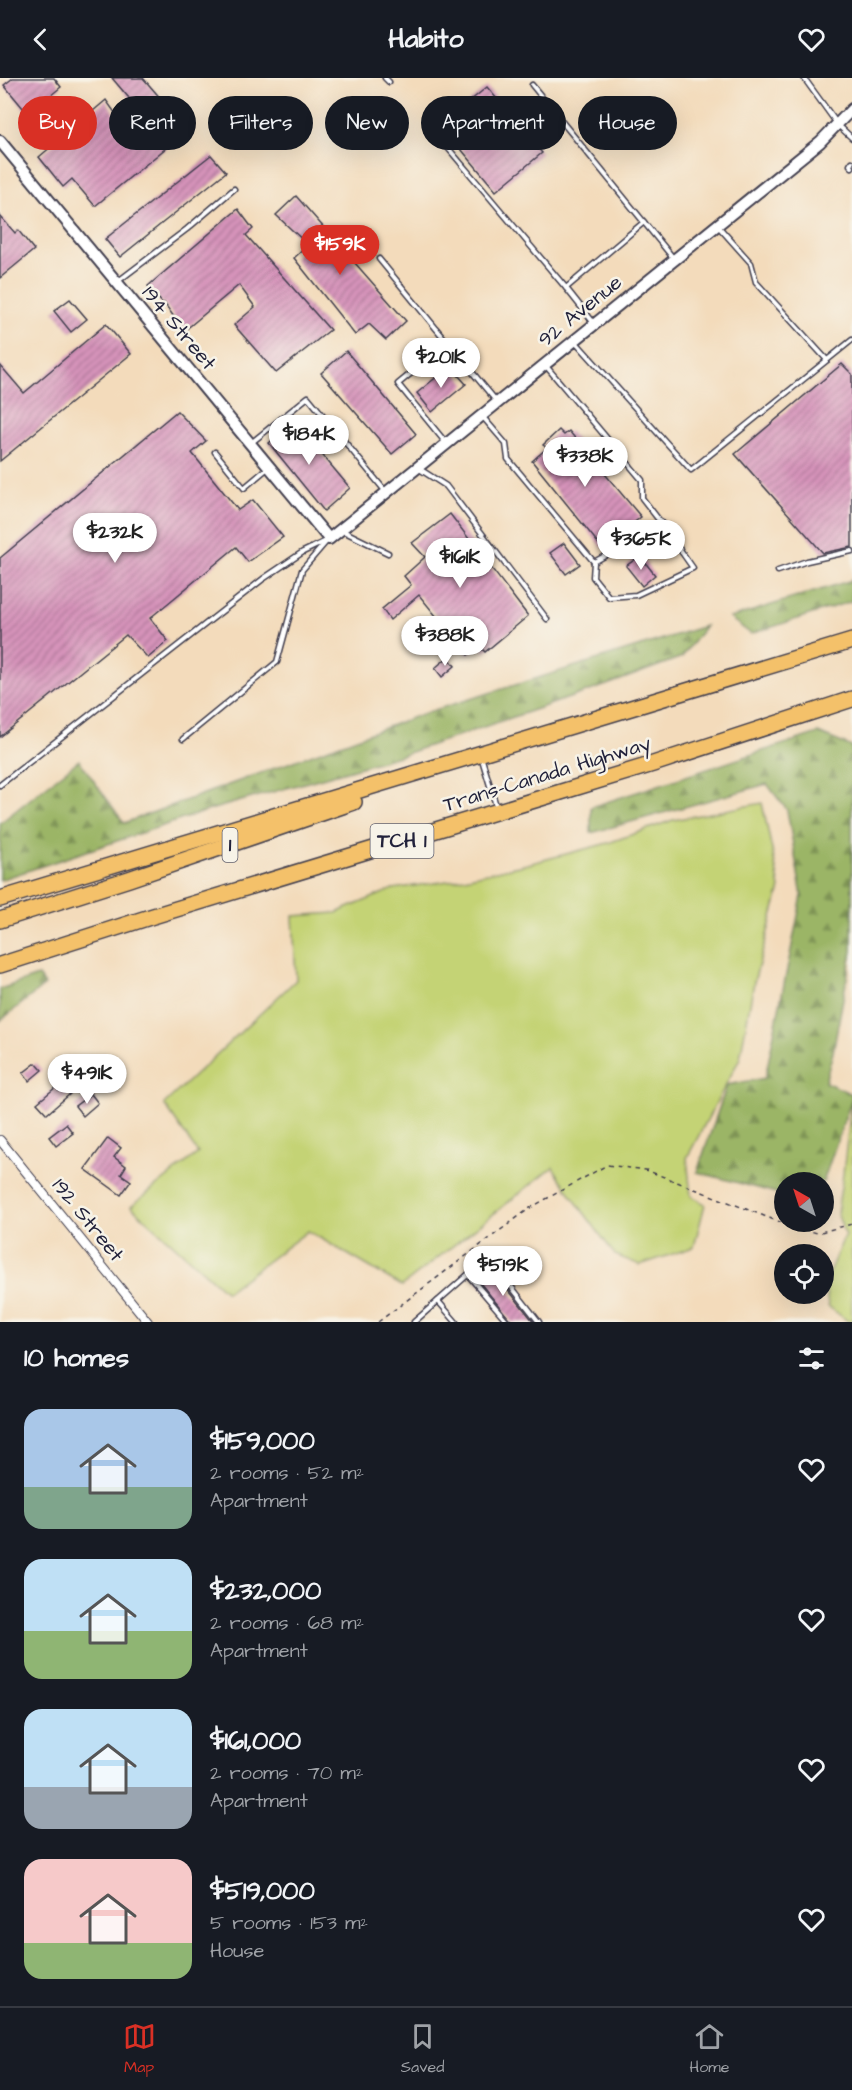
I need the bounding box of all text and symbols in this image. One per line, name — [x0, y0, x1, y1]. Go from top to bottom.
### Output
text: Habito — [388, 20, 464, 58]
icon: back — [24, 23, 57, 56]
icon: heart — [795, 23, 828, 56]
chip: Buy — [18, 96, 97, 150]
chip: Rent — [109, 96, 196, 150]
chip: Filters — [208, 96, 313, 150]
chip: New — [325, 96, 409, 150]
chip: Apartment — [421, 96, 566, 150]
chip: House — [578, 96, 677, 150]
pin: $159K — [298, 225, 382, 276]
text: $159K — [314, 230, 366, 258]
street label: 92 Avenue — [532, 268, 628, 354]
street label: 194 Street — [135, 280, 223, 377]
pin: $201K — [399, 338, 483, 389]
text: $201K — [416, 343, 466, 371]
pin: $184K — [267, 415, 351, 466]
text: $184K — [283, 420, 335, 448]
pin: $338K — [543, 437, 627, 488]
text: $338K — [557, 442, 613, 470]
pin: $232K — [73, 513, 157, 564]
text: $232K — [87, 518, 143, 546]
pin: $365K — [599, 520, 683, 571]
text: $365K — [611, 525, 671, 553]
pin: $161K — [418, 538, 502, 589]
text: $161K — [440, 543, 480, 571]
pin: $388K — [403, 616, 487, 667]
text: $388K — [415, 621, 475, 649]
street label: Trans-Canada Highway — [440, 728, 655, 821]
road number: TCH 1 — [370, 824, 434, 858]
road number: 1 — [222, 828, 238, 862]
pin: $491K — [45, 1054, 129, 1105]
text: $491K — [62, 1059, 112, 1087]
street label: 192 Street — [45, 1172, 131, 1268]
north arrow — [774, 1172, 834, 1232]
map controls — [774, 1172, 834, 1304]
button: locate — [774, 1244, 834, 1304]
pin: $519K — [461, 1246, 545, 1297]
text: $519K — [477, 1251, 529, 1279]
text: 10 homes — [24, 1340, 129, 1376]
icon: filters — [795, 1342, 828, 1375]
text: $159,000 — [210, 1423, 315, 1459]
icon: home — [72, 1433, 144, 1505]
icon: heart — [795, 1453, 828, 1486]
text: 2 rooms · 52 m² — [210, 1459, 364, 1487]
text: Apartment — [210, 1487, 308, 1515]
text: $232,000 — [210, 1573, 321, 1609]
icon: home — [72, 1583, 144, 1655]
icon: heart — [795, 1603, 828, 1636]
text: 2 rooms · 68 m² — [210, 1609, 364, 1637]
text: Apartment — [210, 1637, 308, 1665]
text: $161,000 — [210, 1723, 301, 1759]
icon: home — [72, 1733, 144, 1805]
icon: heart — [795, 1753, 828, 1786]
text: 2 rooms · 70 m² — [210, 1759, 363, 1787]
text: Apartment — [210, 1787, 308, 1815]
text: $519,000 — [210, 1873, 315, 1909]
icon: home — [72, 1883, 144, 1955]
icon: heart — [795, 1903, 828, 1936]
text: 5 rooms · 153 m² — [210, 1909, 368, 1937]
text: House — [210, 1937, 264, 1965]
tab: Map — [123, 2020, 156, 2078]
tab: Saved — [401, 2020, 444, 2078]
tab: Home — [690, 2020, 729, 2078]

